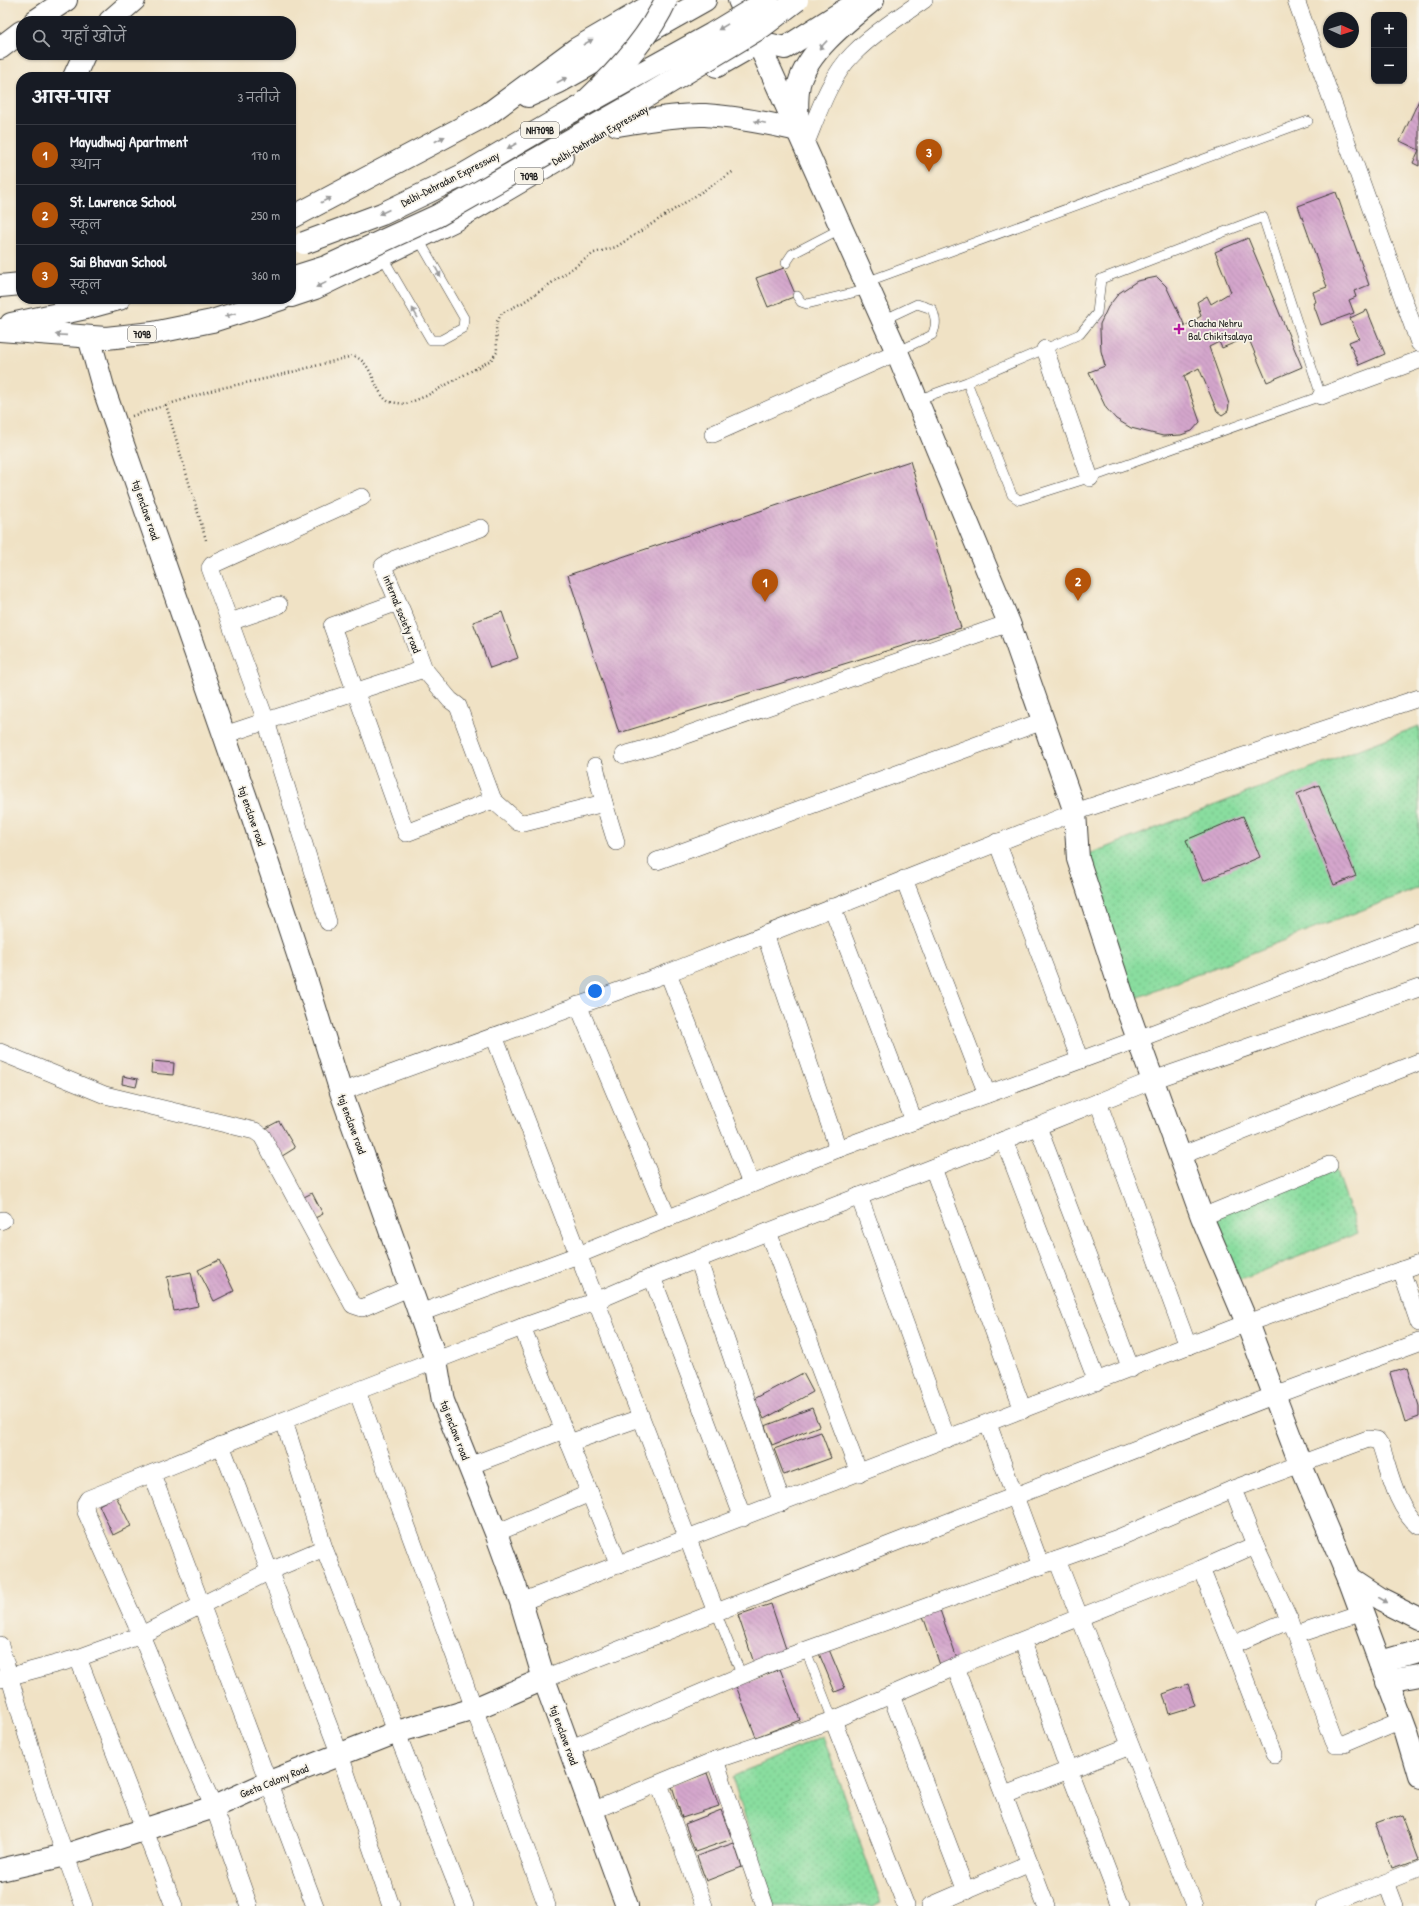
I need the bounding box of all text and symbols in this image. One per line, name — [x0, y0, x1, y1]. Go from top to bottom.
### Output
north arrow — [1323, 12, 1359, 48]
map controls — [1371, 12, 1407, 84]
button: + — [1371, 12, 1407, 48]
search box — [16, 16, 296, 60]
one-way arrow — [717, 24, 729, 31]
text: यहाँ खोजें — [62, 26, 126, 47]
icon: search — [30, 27, 52, 49]
one-way arrow — [582, 39, 594, 46]
one-way arrow — [819, 40, 828, 50]
button: − — [1371, 48, 1407, 84]
one-way arrow — [556, 77, 568, 83]
text: आस-पास — [32, 85, 110, 108]
text: 3 नतीजे — [237, 88, 280, 106]
street label: Delhi–Dehradun Expressway — [549, 102, 651, 168]
one-way arrow — [754, 118, 766, 124]
road number: NH709B — [521, 122, 559, 138]
text: Mayudhwaj Apartment — [70, 131, 188, 152]
one-way arrow — [435, 136, 446, 142]
pin: 3 — [916, 139, 942, 172]
one-way arrow — [506, 143, 518, 150]
text: 1 — [43, 146, 47, 164]
text: 170 m — [251, 146, 280, 164]
street label: Delhi-Dehradun Expressway — [398, 148, 502, 210]
text: स्थान — [70, 155, 101, 173]
road number: 709B — [515, 168, 543, 184]
text: St. Lawrence School — [70, 191, 176, 212]
one-way arrow — [320, 197, 331, 204]
text: 2 — [42, 206, 48, 224]
text: 250 m — [251, 206, 280, 224]
one-way arrow — [379, 209, 390, 215]
text: स्कूल — [70, 215, 101, 233]
text: Sai Bhavan School — [70, 251, 167, 272]
text: 3 — [42, 266, 48, 284]
text: 360 m — [251, 266, 280, 284]
one-way arrow — [434, 266, 441, 278]
text: स्कूल — [70, 275, 101, 293]
one-way arrow — [315, 282, 327, 288]
one-way arrow — [412, 307, 419, 319]
one-way arrow — [224, 312, 236, 318]
place label: Chacha Nehru Bal Chikitsalaya — [1188, 316, 1253, 343]
marker: Chacha Nehru Bal Chikitsalaya — [1173, 323, 1185, 335]
road number: 709B — [128, 326, 156, 342]
one-way arrow — [55, 331, 67, 338]
street label: taj enclave road — [129, 478, 163, 543]
pin: 2 — [1065, 568, 1091, 601]
pin: 1 — [752, 569, 778, 602]
street label: internal society road — [380, 573, 424, 656]
street label: taj enclave road — [235, 784, 269, 849]
your location — [585, 981, 605, 1001]
street label: taj enclave road — [335, 1092, 370, 1156]
street label: taj enclave road — [437, 1398, 473, 1462]
one-way arrow — [1376, 1597, 1388, 1604]
street label: taj enclave road — [547, 1703, 582, 1767]
street label: Geeta Colony Road — [238, 1761, 311, 1801]

